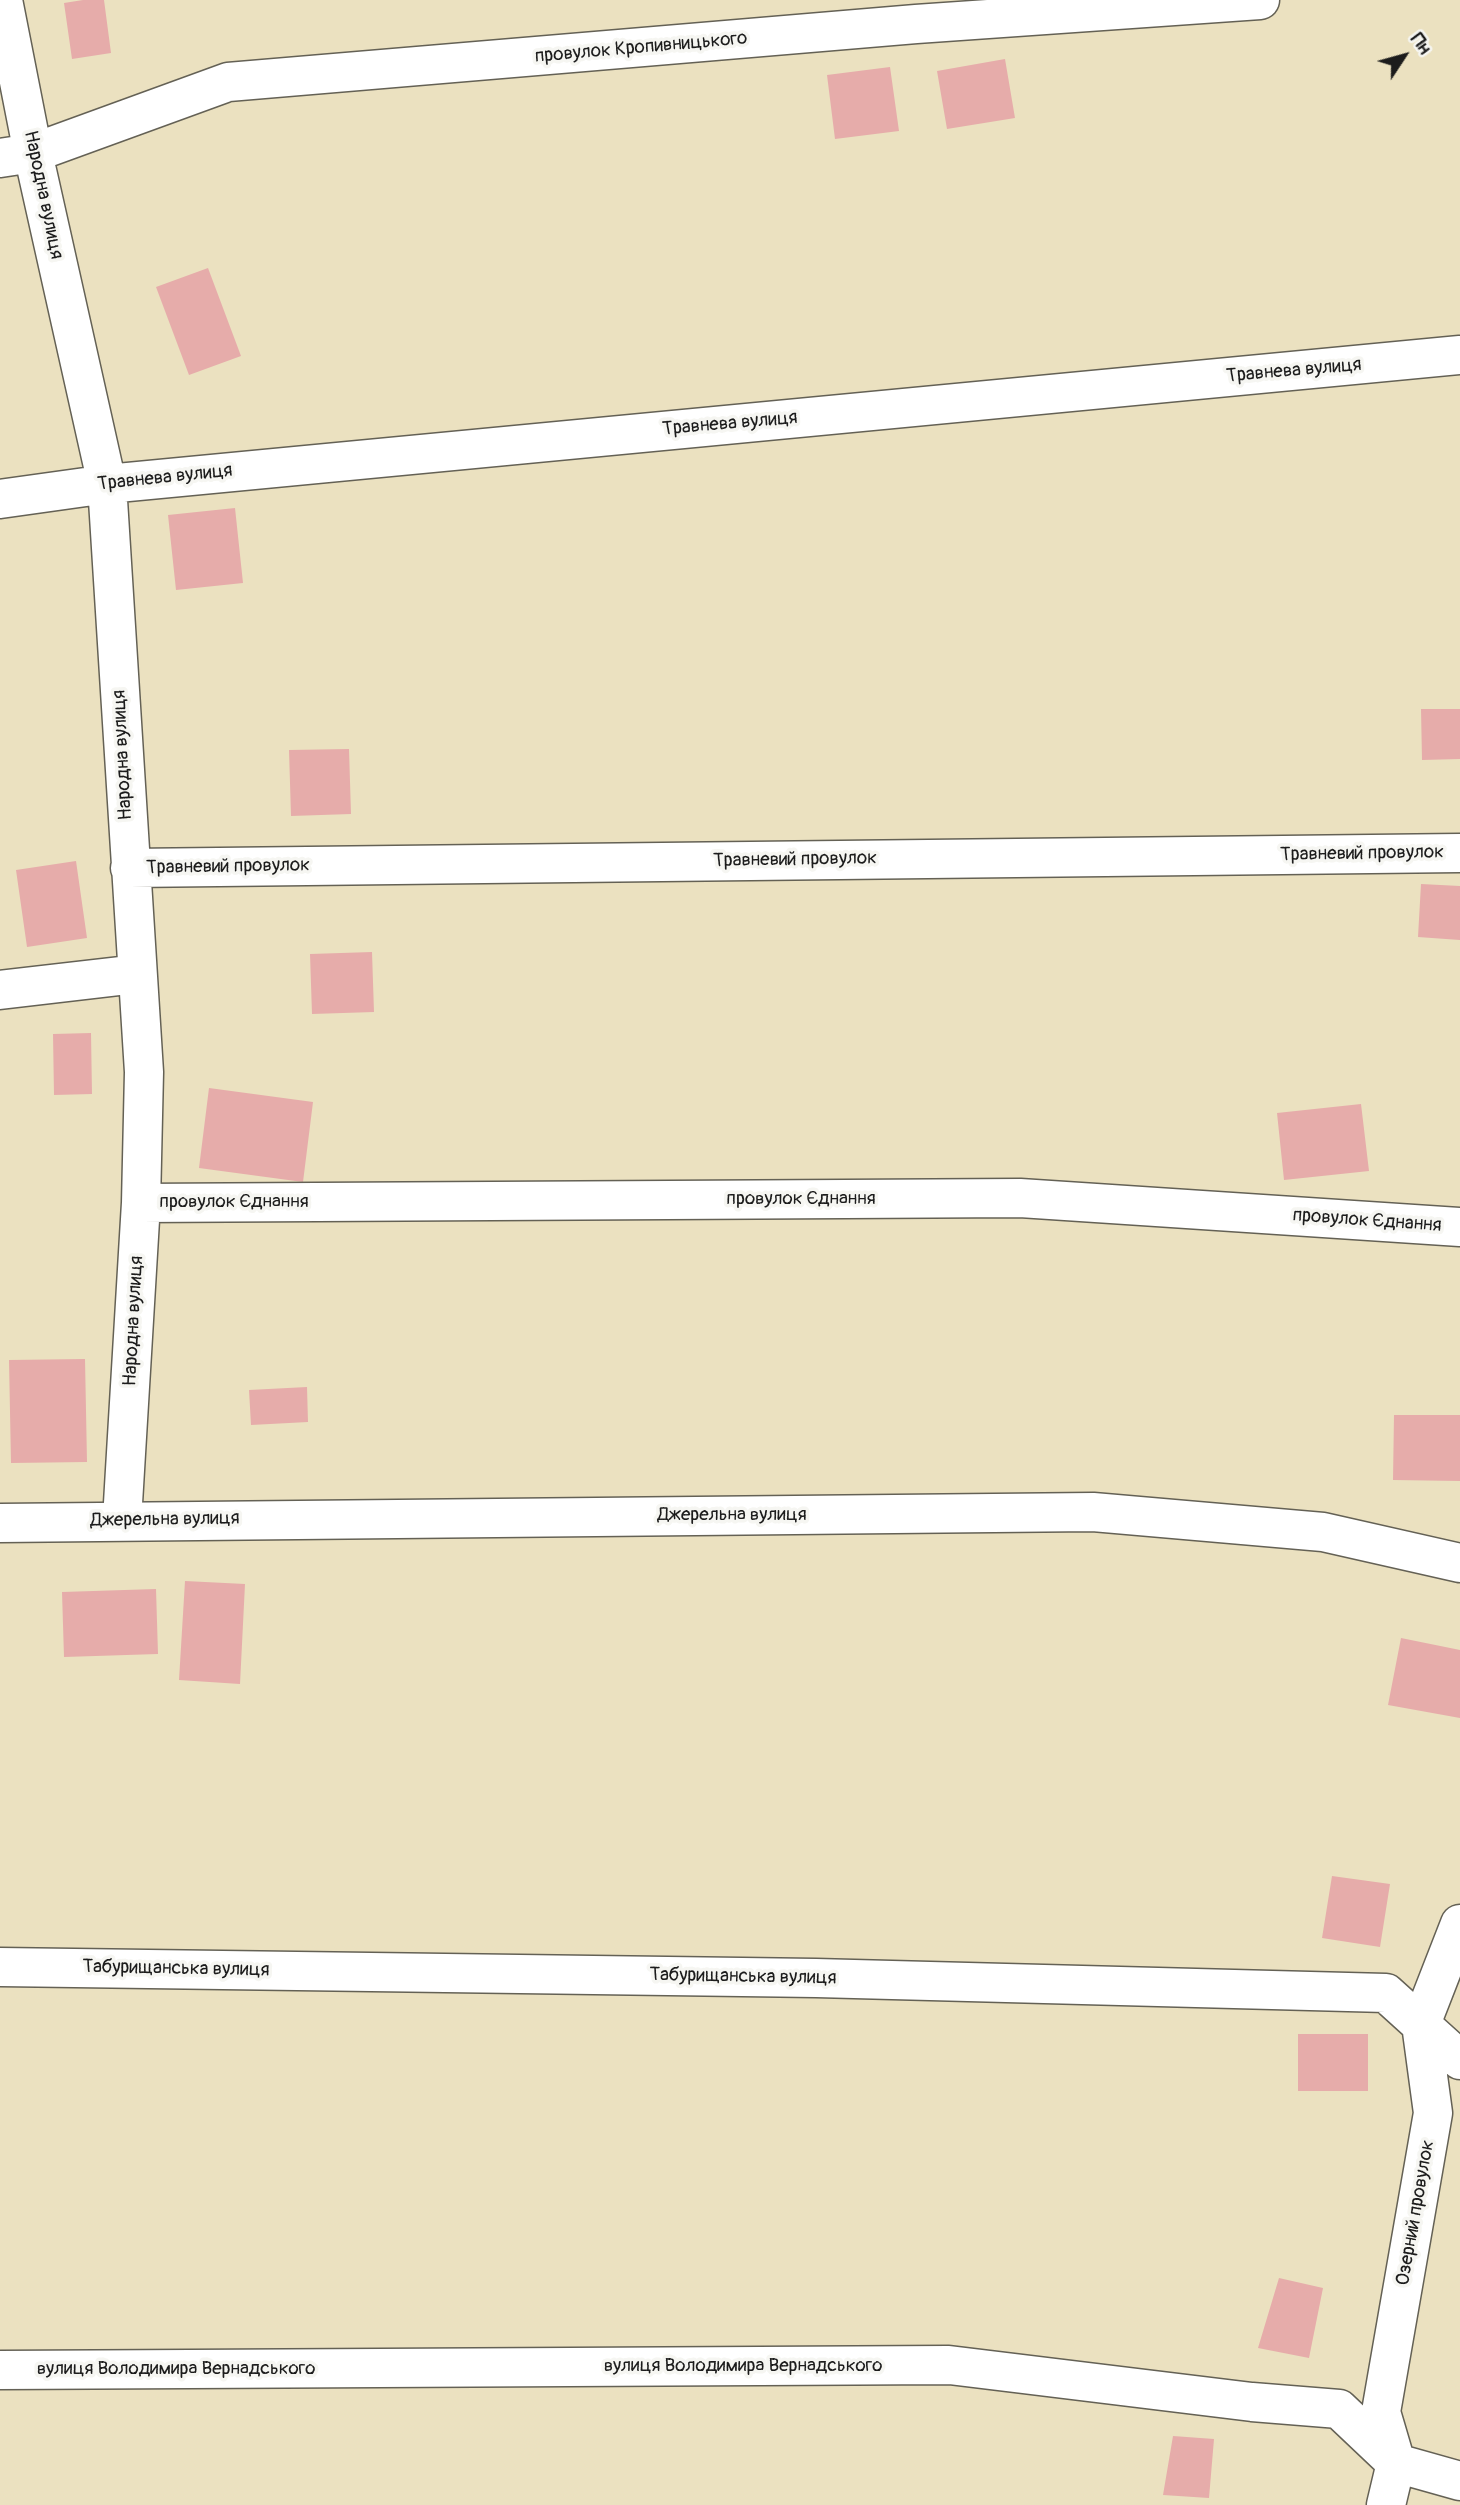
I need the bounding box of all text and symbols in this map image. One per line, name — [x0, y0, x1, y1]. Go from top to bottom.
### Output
north arrow — [1369, 21, 1439, 91]
street label: провулок Кропивницького — [534, 27, 748, 69]
text: Пн — [1405, 28, 1437, 59]
street label: Народна вулиця — [18, 129, 68, 261]
street label: Травнева вулиця — [1225, 354, 1363, 388]
street label: Травнева вулиця — [661, 407, 799, 441]
street label: Травнева вулиця — [96, 460, 234, 496]
street label: Народна вулиця — [108, 689, 138, 821]
street label: Травневий провулок — [1280, 841, 1444, 867]
street label: Травневий провулок — [713, 847, 877, 873]
street label: Травневий провулок — [146, 854, 310, 880]
street label: провулок Єднання — [726, 1188, 876, 1210]
street label: провулок Єднання — [159, 1191, 309, 1213]
street label: провулок Єднання — [1292, 1204, 1442, 1238]
street label: Народна вулиця — [119, 1255, 149, 1387]
street label: Джерельна вулиця — [657, 1504, 807, 1526]
street label: Джерельна вулиця — [90, 1507, 240, 1533]
street label: Табурищанська вулиця — [82, 1956, 270, 1982]
street label: Табурищанська вулиця — [649, 1964, 837, 1990]
street label: Озерний провулок — [1392, 2139, 1440, 2287]
street label: вулиця Володимира Вернадського — [604, 2355, 882, 2377]
street label: вулиця Володимира Вернадського — [37, 2358, 315, 2380]

